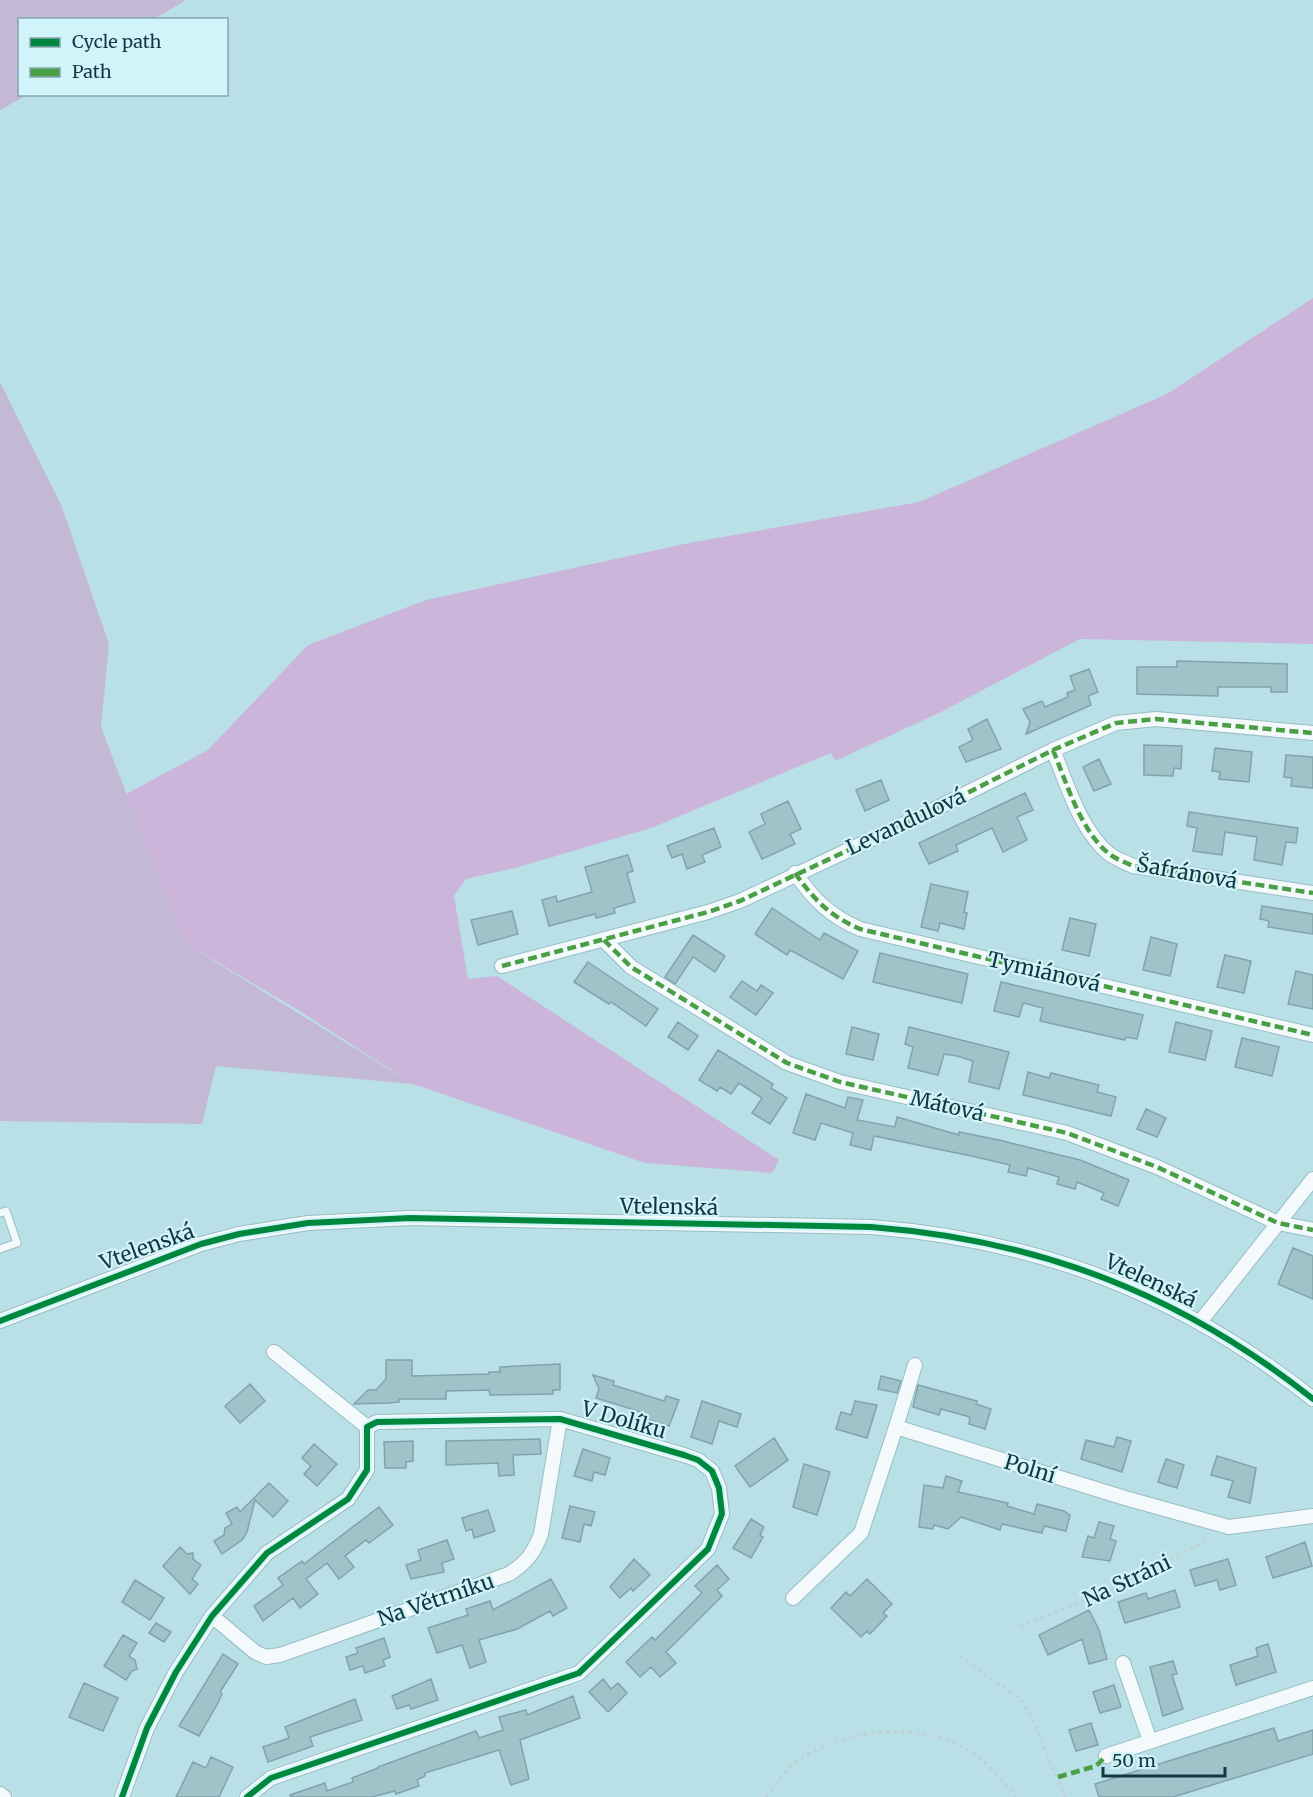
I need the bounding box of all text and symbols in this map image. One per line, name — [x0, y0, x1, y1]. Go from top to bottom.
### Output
legend — [18, 18, 228, 96]
text: Cycle path — [72, 30, 162, 53]
text: Path — [72, 60, 112, 83]
street label: Levandulová — [842, 782, 970, 861]
street label: Šafránová — [1135, 850, 1240, 895]
street label: Tymiánová — [985, 945, 1103, 998]
street label: Mátová — [908, 1084, 987, 1127]
street label: Vtelenská — [619, 1192, 718, 1221]
street label: Vtelenská — [95, 1217, 198, 1276]
street label: Vtelenská — [1100, 1247, 1201, 1314]
street label: V Dolíku — [578, 1394, 670, 1444]
street label: Polní — [1001, 1448, 1060, 1489]
street label: Na Stráni — [1078, 1548, 1175, 1613]
street label: Na Větrníku — [374, 1567, 498, 1632]
scale bar — [1103, 1740, 1224, 1778]
text: 50 m — [1112, 1749, 1156, 1772]

